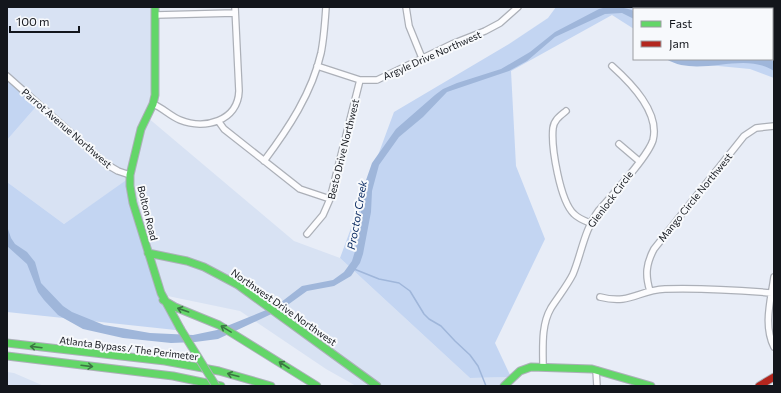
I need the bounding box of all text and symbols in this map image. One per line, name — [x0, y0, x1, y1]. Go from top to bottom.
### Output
scale bar — [10, 8, 79, 34]
legend — [633, 8, 773, 60]
text: 100 m — [16, 14, 50, 28]
text: Fast — [669, 16, 692, 30]
street label: Argyle Drive Northwest — [381, 28, 483, 82]
text: Jam — [669, 36, 689, 51]
street label: Parrot Avenue Northwest — [19, 86, 115, 170]
street label: Besto Drive Northwest — [325, 97, 361, 201]
street label: Mango Circle Northwest — [656, 150, 734, 244]
street label: Glenlock Circle — [585, 168, 635, 230]
water label: Proctor Creek — [344, 178, 369, 250]
street label: Bolton Road — [135, 184, 161, 242]
street label: Northwest Drive Northwest — [229, 266, 339, 348]
one-way arrow — [177, 306, 190, 313]
one-way arrow — [220, 324, 232, 332]
street label: Atlanta Bypass / The Perimeter — [59, 334, 199, 362]
one-way arrow — [30, 343, 43, 350]
one-way arrow — [279, 361, 290, 369]
one-way arrow — [81, 362, 94, 369]
one-way arrow — [227, 371, 240, 378]

